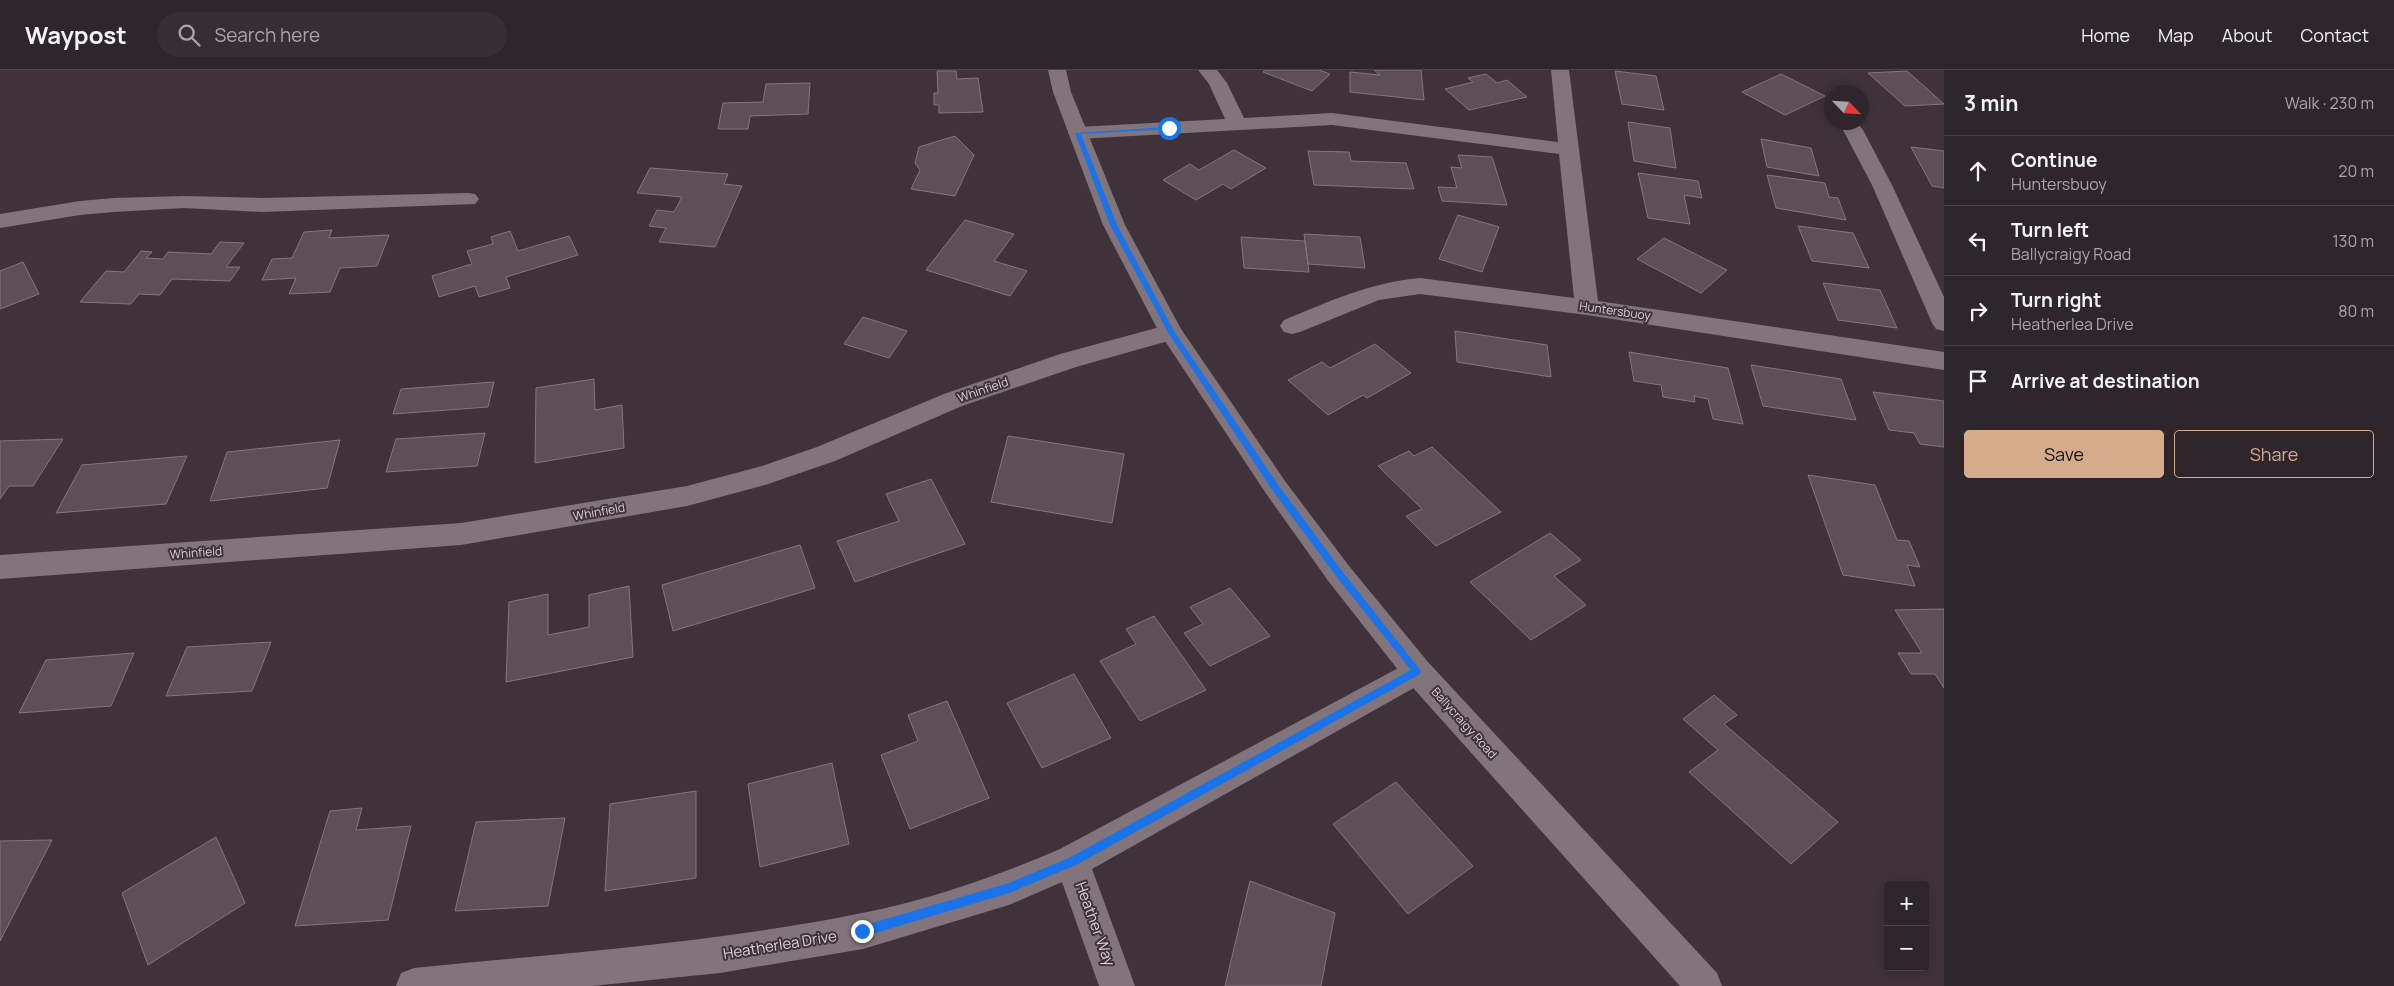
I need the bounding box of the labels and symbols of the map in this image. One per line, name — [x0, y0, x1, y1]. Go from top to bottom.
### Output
north arrow — [1824, 85, 1869, 130]
route start — [1158, 117, 1181, 140]
street label: Huntersbuoy — [1578, 297, 1652, 324]
street label: Whinfield — [955, 373, 1010, 406]
street label: Whinfield — [572, 499, 626, 524]
street label: Whinfield — [169, 542, 223, 563]
street label: Ballycraigy Road — [1428, 683, 1501, 762]
street label: Heather Way — [1070, 879, 1120, 969]
route end — [851, 920, 874, 943]
street label: Heatherlea Drive — [722, 925, 838, 964]

